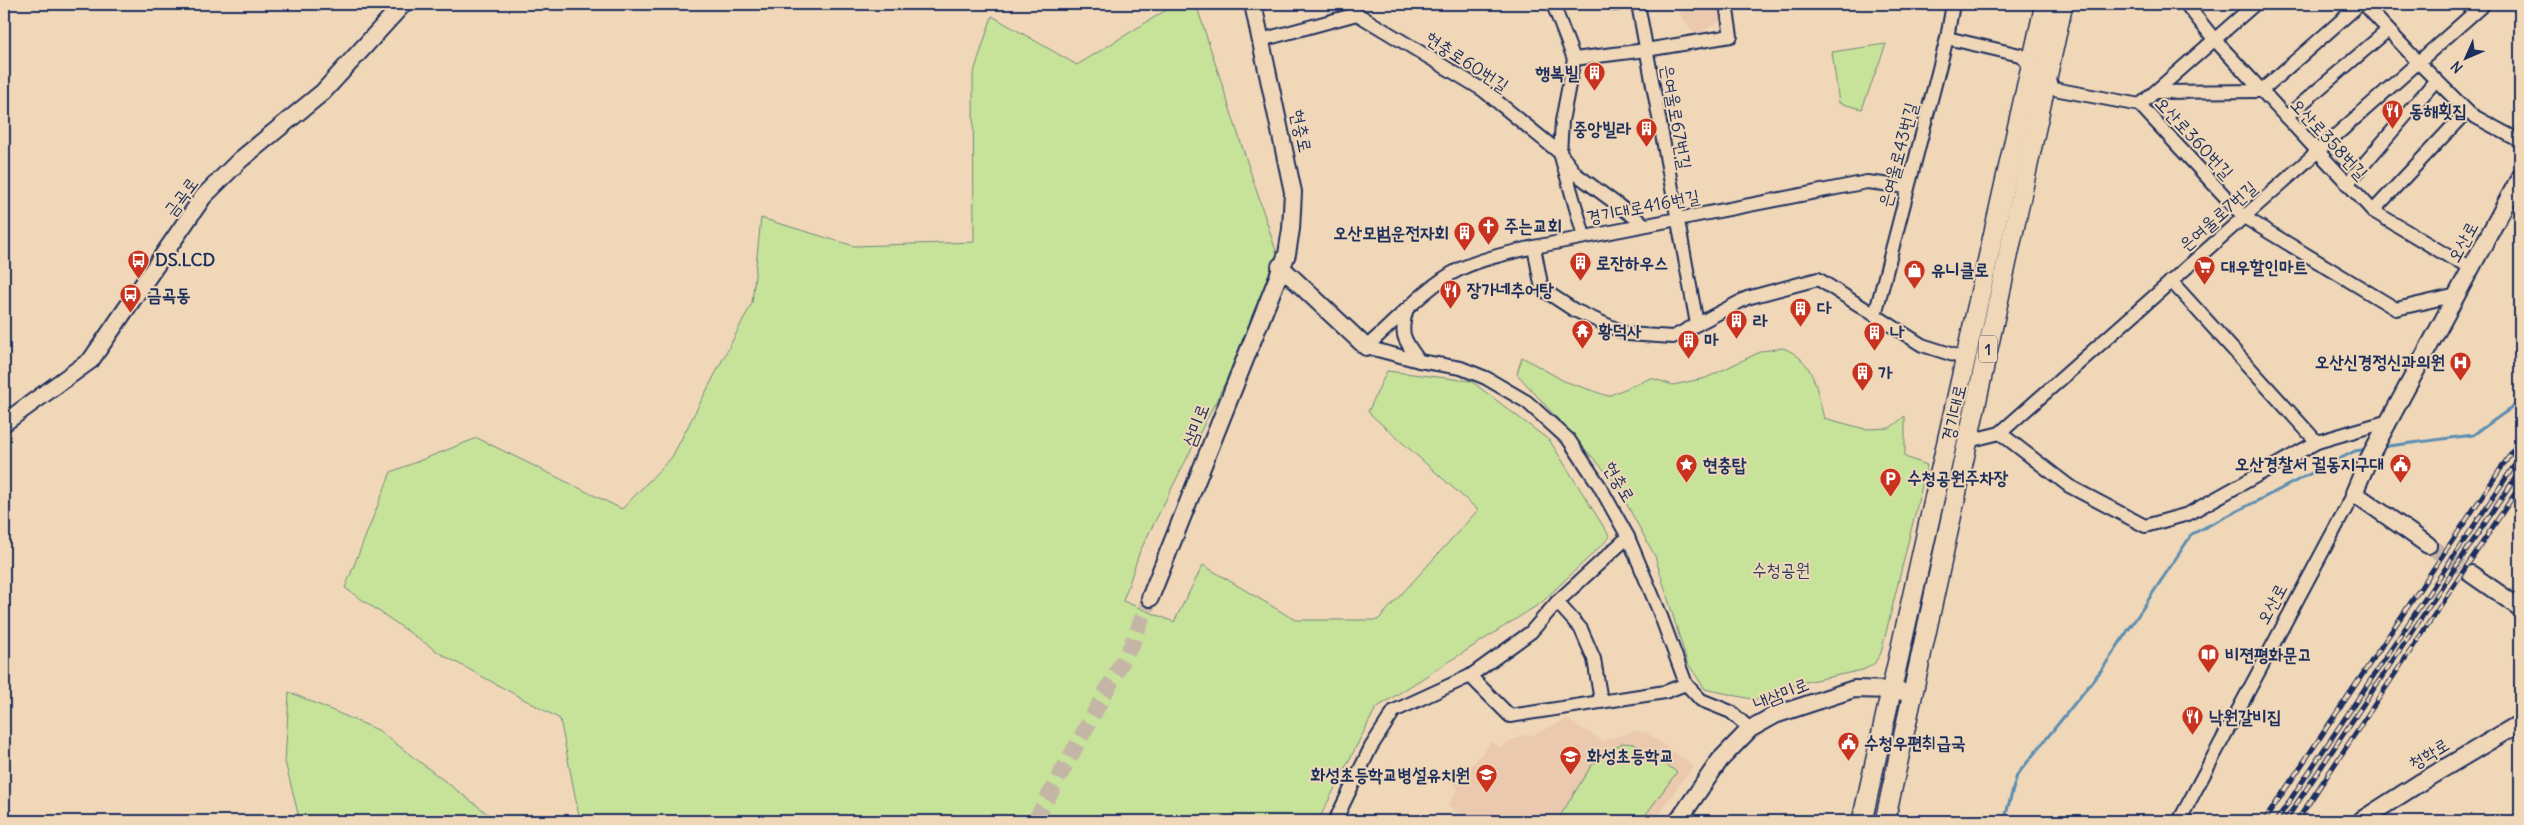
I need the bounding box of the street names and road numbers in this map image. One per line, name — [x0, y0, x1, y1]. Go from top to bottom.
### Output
street label: 현충로60번길 — [1421, 26, 1514, 97]
street label: 은여울로67번길 — [1656, 63, 1697, 172]
street label: 오산로360번길 — [2150, 91, 2239, 184]
street label: 오산로358번길 — [2286, 93, 2373, 185]
street label: 은여울로43번길 — [1872, 99, 1923, 210]
street label: 현충로 — [1286, 107, 1317, 155]
street label: 금곡로 — [158, 172, 203, 221]
street label: 은여울로7번길 — [2174, 175, 2262, 256]
street label: 경기대로416번길 — [1584, 184, 1702, 229]
street label: 오산로 — [2442, 217, 2483, 266]
road number: 1 — [1979, 336, 1997, 362]
street label: 경기대로 — [1936, 382, 1971, 444]
street label: 삼미로 — [1177, 400, 1214, 449]
street label: 현충로 — [1598, 457, 1640, 506]
street label: 오산로 — [2251, 579, 2292, 628]
street label: 내삼미로 — [1750, 672, 1812, 715]
street label: 청학로 — [2404, 733, 2453, 775]

